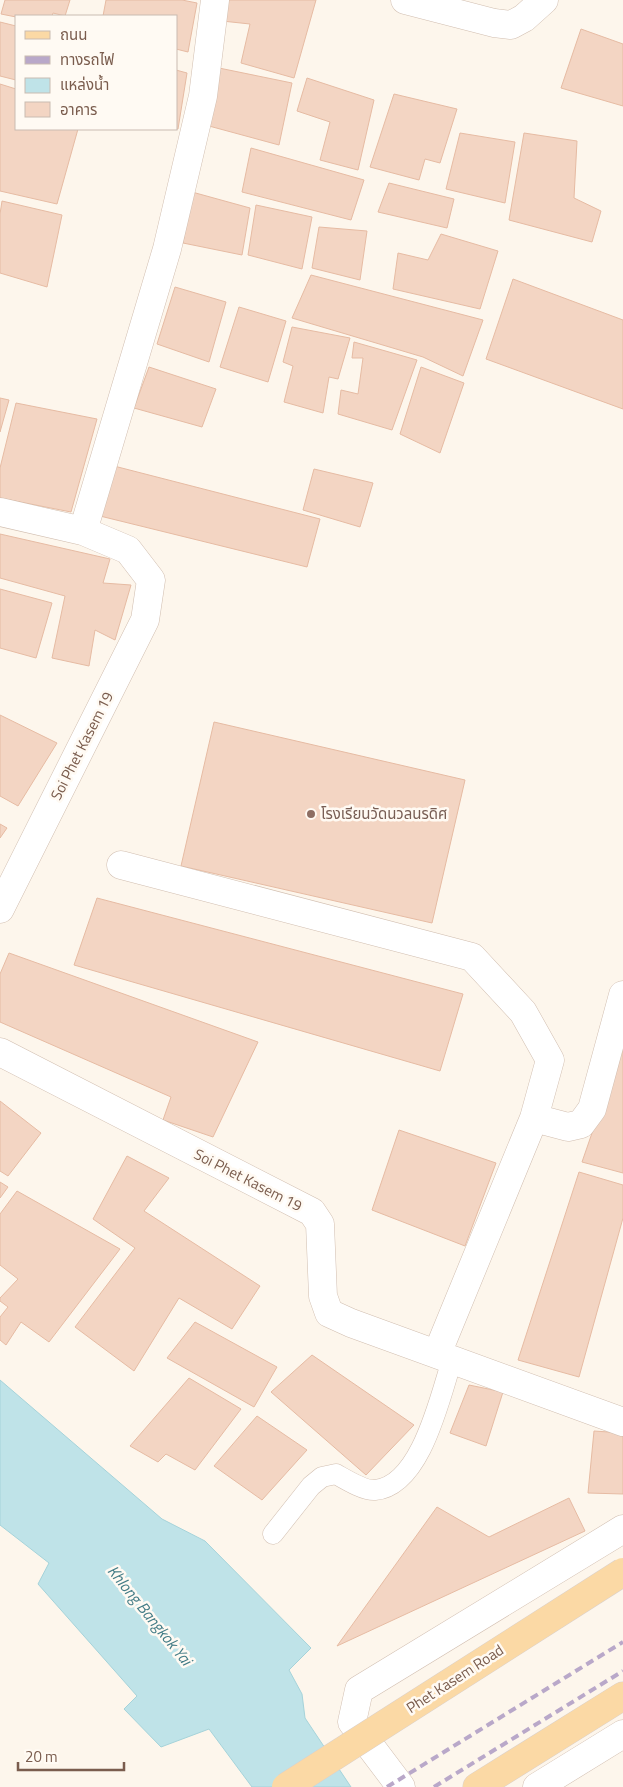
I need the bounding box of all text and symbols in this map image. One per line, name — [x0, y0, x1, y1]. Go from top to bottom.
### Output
legend — [15, 15, 178, 130]
text: ถนน — [60, 23, 87, 46]
text: ทางรถไฟ — [60, 48, 114, 71]
text: แหล่งน้ำ — [60, 73, 109, 96]
text: อาคาร — [60, 98, 97, 121]
street label: Soi Phet Kasem 19 — [44, 688, 119, 804]
place label: โรงเรียนวัดนวลนรดิศ — [321, 802, 447, 825]
marker: โรงเรียนวัดนวลนรดิศ — [305, 808, 317, 820]
street label: Soi Phet Kasem 19 — [190, 1142, 306, 1217]
water label: Khlong Bangkok Yai — [102, 1560, 199, 1672]
street label: Phet Kasem Road — [402, 1638, 508, 1719]
scale bar — [18, 1740, 124, 1772]
text: 20 m — [25, 1745, 58, 1768]

